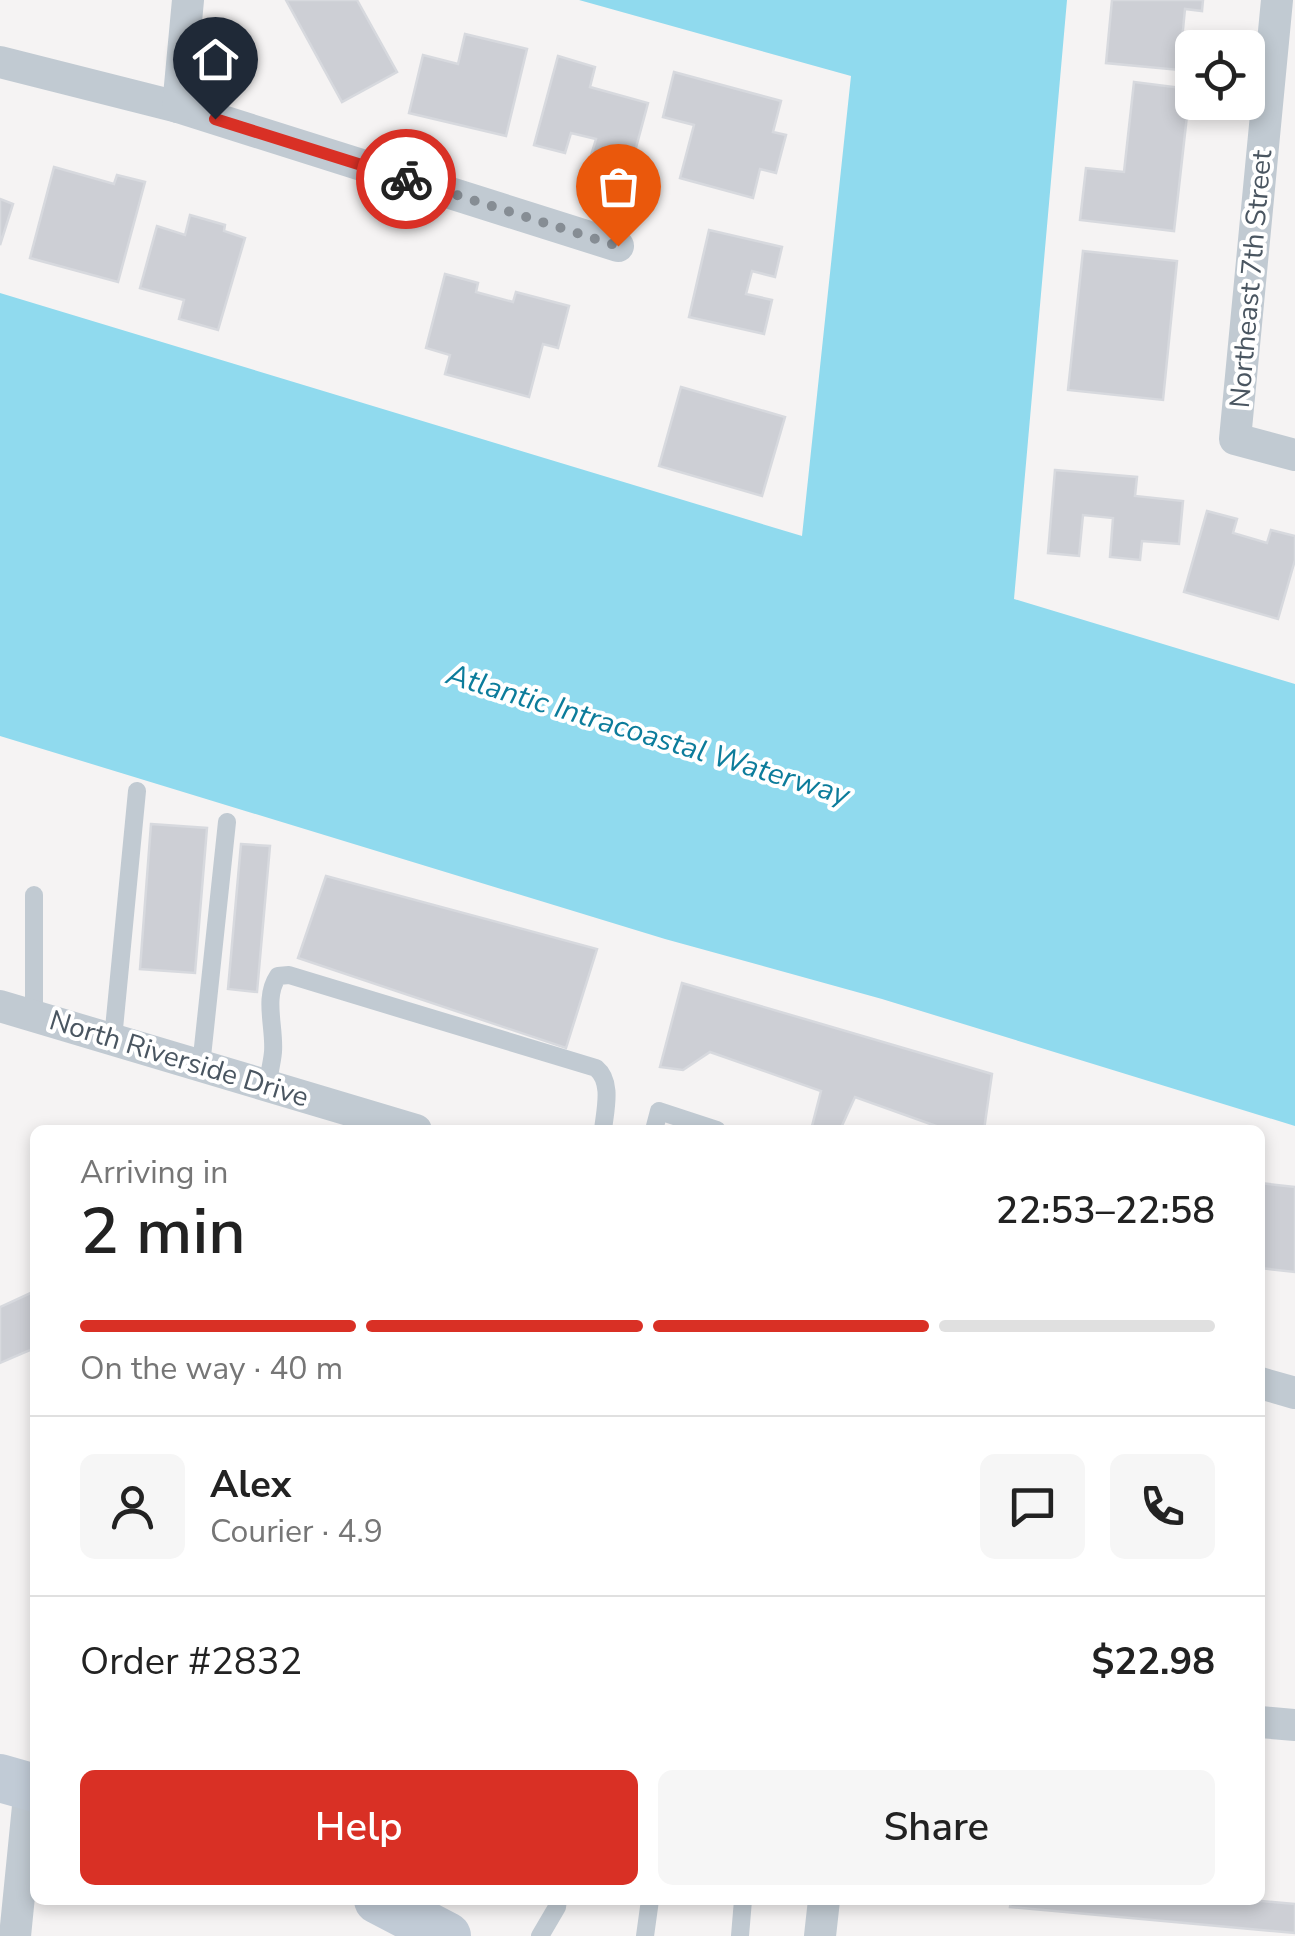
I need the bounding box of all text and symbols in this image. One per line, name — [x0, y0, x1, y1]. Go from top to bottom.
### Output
pin — [173, 17, 258, 120]
map controls — [1175, 30, 1265, 120]
button: locate — [1175, 30, 1265, 120]
icon: home — [188, 32, 243, 87]
courier — [356, 129, 456, 229]
pin — [576, 144, 661, 247]
street label: Northeast 7th Street — [1221, 148, 1281, 410]
icon: bike — [379, 152, 434, 207]
icon: bag — [591, 159, 646, 214]
water label: Atlantic Intracoastal Waterway — [441, 654, 856, 816]
street label: North Riverside Drive — [45, 1002, 313, 1116]
text: Arriving in — [80, 1151, 228, 1194]
text: 22:53–22:58 — [996, 1185, 1215, 1236]
text: 2 min — [80, 1187, 246, 1276]
text: On the way · 40 m — [80, 1347, 343, 1390]
button: person — [80, 1454, 185, 1559]
button: chat — [980, 1454, 1085, 1559]
button: phone — [1110, 1454, 1215, 1559]
text: Alex — [210, 1459, 291, 1510]
text: Courier · 4.9 — [210, 1510, 383, 1553]
text: Order #2832 — [80, 1636, 302, 1687]
text: $22.98 — [1092, 1636, 1215, 1687]
button: Help — [80, 1770, 638, 1885]
button: Share — [658, 1770, 1215, 1885]

